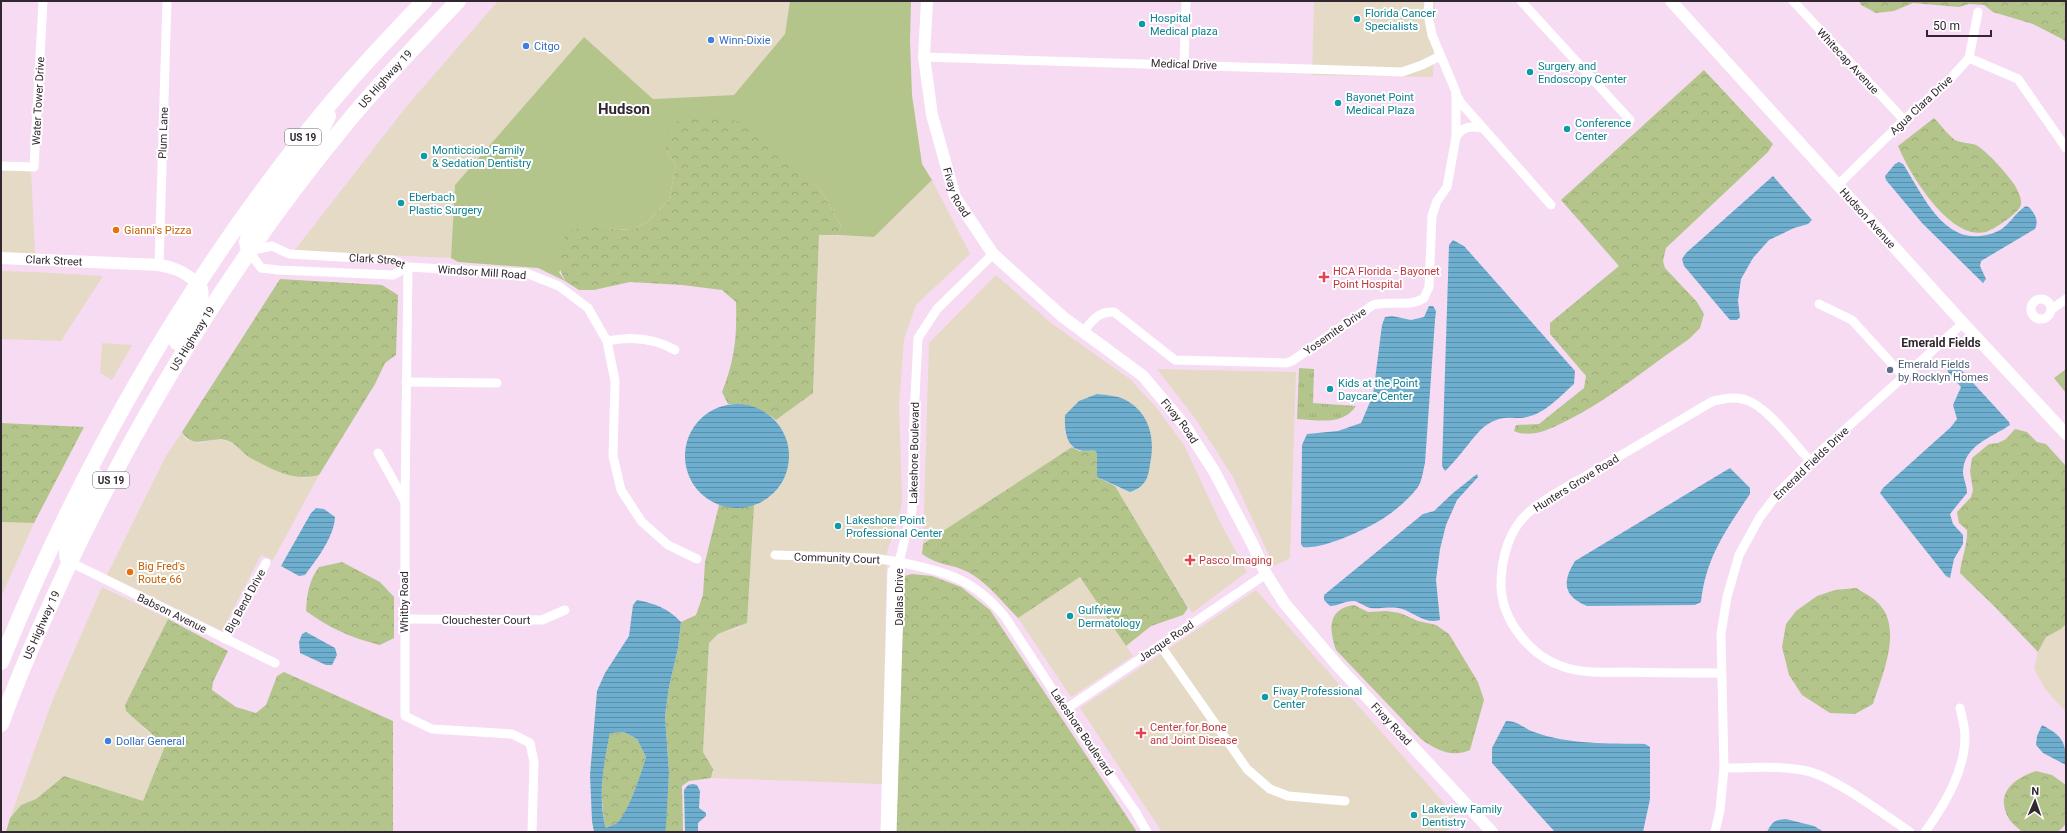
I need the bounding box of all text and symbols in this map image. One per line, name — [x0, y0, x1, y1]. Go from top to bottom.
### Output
place label: Florida Cancer Specialists — [1365, 7, 1436, 33]
place label: Hospital Medical plaza — [1150, 12, 1218, 38]
scale bar — [1927, 12, 1991, 38]
marker: Florida Cancer Specialists — [1352, 14, 1362, 24]
marker: Hospital Medical plaza — [1137, 19, 1147, 29]
text: 50 m — [1933, 19, 1960, 33]
street label: Whitecap Avenue — [1814, 26, 1881, 97]
place label: Winn-Dixie — [719, 34, 771, 47]
marker: Winn-Dixie — [706, 35, 716, 45]
place label: Citgo — [534, 40, 560, 53]
marker: Citgo — [521, 41, 531, 51]
street label: US Highway 19 — [356, 47, 415, 111]
street label: Water Tower Drive — [30, 56, 47, 146]
street label: Medical Drive — [1151, 57, 1217, 72]
place label: Surgery and Endoscopy Center — [1538, 60, 1627, 86]
marker: Surgery and Endoscopy Center — [1525, 67, 1535, 77]
street label: Agua Clara Drive — [1887, 73, 1955, 138]
place label: Bayonet Point Medical Plaza — [1346, 91, 1415, 117]
marker: Bayonet Point Medical Plaza — [1333, 98, 1343, 108]
district label: Hudson — [598, 100, 650, 118]
street label: Plum Lane — [156, 107, 171, 159]
place label: Conference Center — [1575, 117, 1631, 143]
marker: Conference Center — [1562, 124, 1572, 134]
road number: US 19 — [285, 129, 321, 145]
place label: Monticciolo Family & Sedation Dentistry — [432, 144, 532, 170]
marker: Monticciolo Family & Sedation Dentistry — [419, 151, 429, 161]
street label: Fivay Road — [940, 166, 973, 220]
street label: Hudson Avenue — [1837, 186, 1898, 251]
place label: Eberbach Plastic Surgery — [409, 191, 483, 217]
marker: Eberbach Plastic Surgery — [396, 198, 406, 208]
place label: Gianni's Pizza — [124, 224, 191, 237]
marker: Gianni's Pizza — [111, 225, 121, 235]
street label: Clark Street — [349, 251, 408, 272]
street label: Clark Street — [25, 253, 83, 269]
street label: Windsor Mill Road — [437, 263, 527, 282]
place label: HCA Florida - Bayonet Point Hospital — [1333, 265, 1440, 291]
marker: HCA Florida - Bayonet Point Hospital — [1318, 271, 1330, 283]
street label: US Highway 19 — [168, 304, 218, 373]
street label: Yosemite Drive — [1302, 305, 1369, 358]
district label: Emerald Fields — [1901, 336, 1981, 350]
place label: Emerald Fields by Rocklyn Homes — [1898, 358, 1989, 384]
marker: Emerald Fields by Rocklyn Homes — [1885, 365, 1895, 375]
place label: Kids at the Point Daycare Center — [1338, 377, 1419, 403]
marker: Kids at the Point Daycare Center — [1325, 384, 1335, 394]
street label: Fivay Road — [1158, 396, 1201, 446]
street label: Lakeshore Boulevard — [907, 402, 922, 504]
street label: Emerald Fields Drive — [1771, 424, 1852, 503]
street label: Hunters Grove Road — [1531, 452, 1621, 515]
road number: US 19 — [93, 472, 129, 488]
place label: Lakeshore Point Professional Center — [846, 514, 943, 540]
marker: Lakeshore Point Professional Center — [833, 521, 843, 531]
street label: Community Court — [794, 550, 881, 567]
marker: Pasco Imaging — [1184, 554, 1196, 566]
place label: Pasco Imaging — [1199, 554, 1272, 567]
place label: Big Fred's Route 66 — [138, 560, 186, 586]
marker: Big Fred's Route 66 — [125, 567, 135, 577]
street label: Big Bend Drive — [223, 567, 268, 635]
street label: Dallas Drive — [893, 568, 906, 626]
street label: Whitby Road — [398, 571, 411, 633]
street label: US Highway 19 — [21, 589, 63, 661]
street label: Babson Avenue — [135, 591, 209, 636]
place label: Gulfview Dermatology — [1078, 604, 1141, 630]
marker: Gulfview Dermatology — [1065, 611, 1075, 621]
street label: Clouchester Court — [442, 614, 531, 627]
street label: Jacque Road — [1136, 618, 1196, 665]
place label: Fivay Professional Center — [1273, 685, 1362, 711]
street label: Lakeshore Boulevard — [1048, 686, 1116, 778]
marker: Fivay Professional Center — [1260, 692, 1270, 702]
street label: Fivay Road — [1368, 700, 1414, 748]
place label: Center for Bone and Joint Disease — [1150, 721, 1237, 747]
marker: Center for Bone and Joint Disease — [1135, 727, 1147, 739]
place label: Dollar General — [116, 735, 185, 748]
marker: Dollar General — [103, 736, 113, 746]
north arrow — [2015, 781, 2055, 821]
text: N — [2031, 785, 2040, 798]
place label: Lakeview Family Dentistry — [1422, 803, 1503, 829]
marker: Lakeview Family Dentistry — [1409, 810, 1419, 820]

